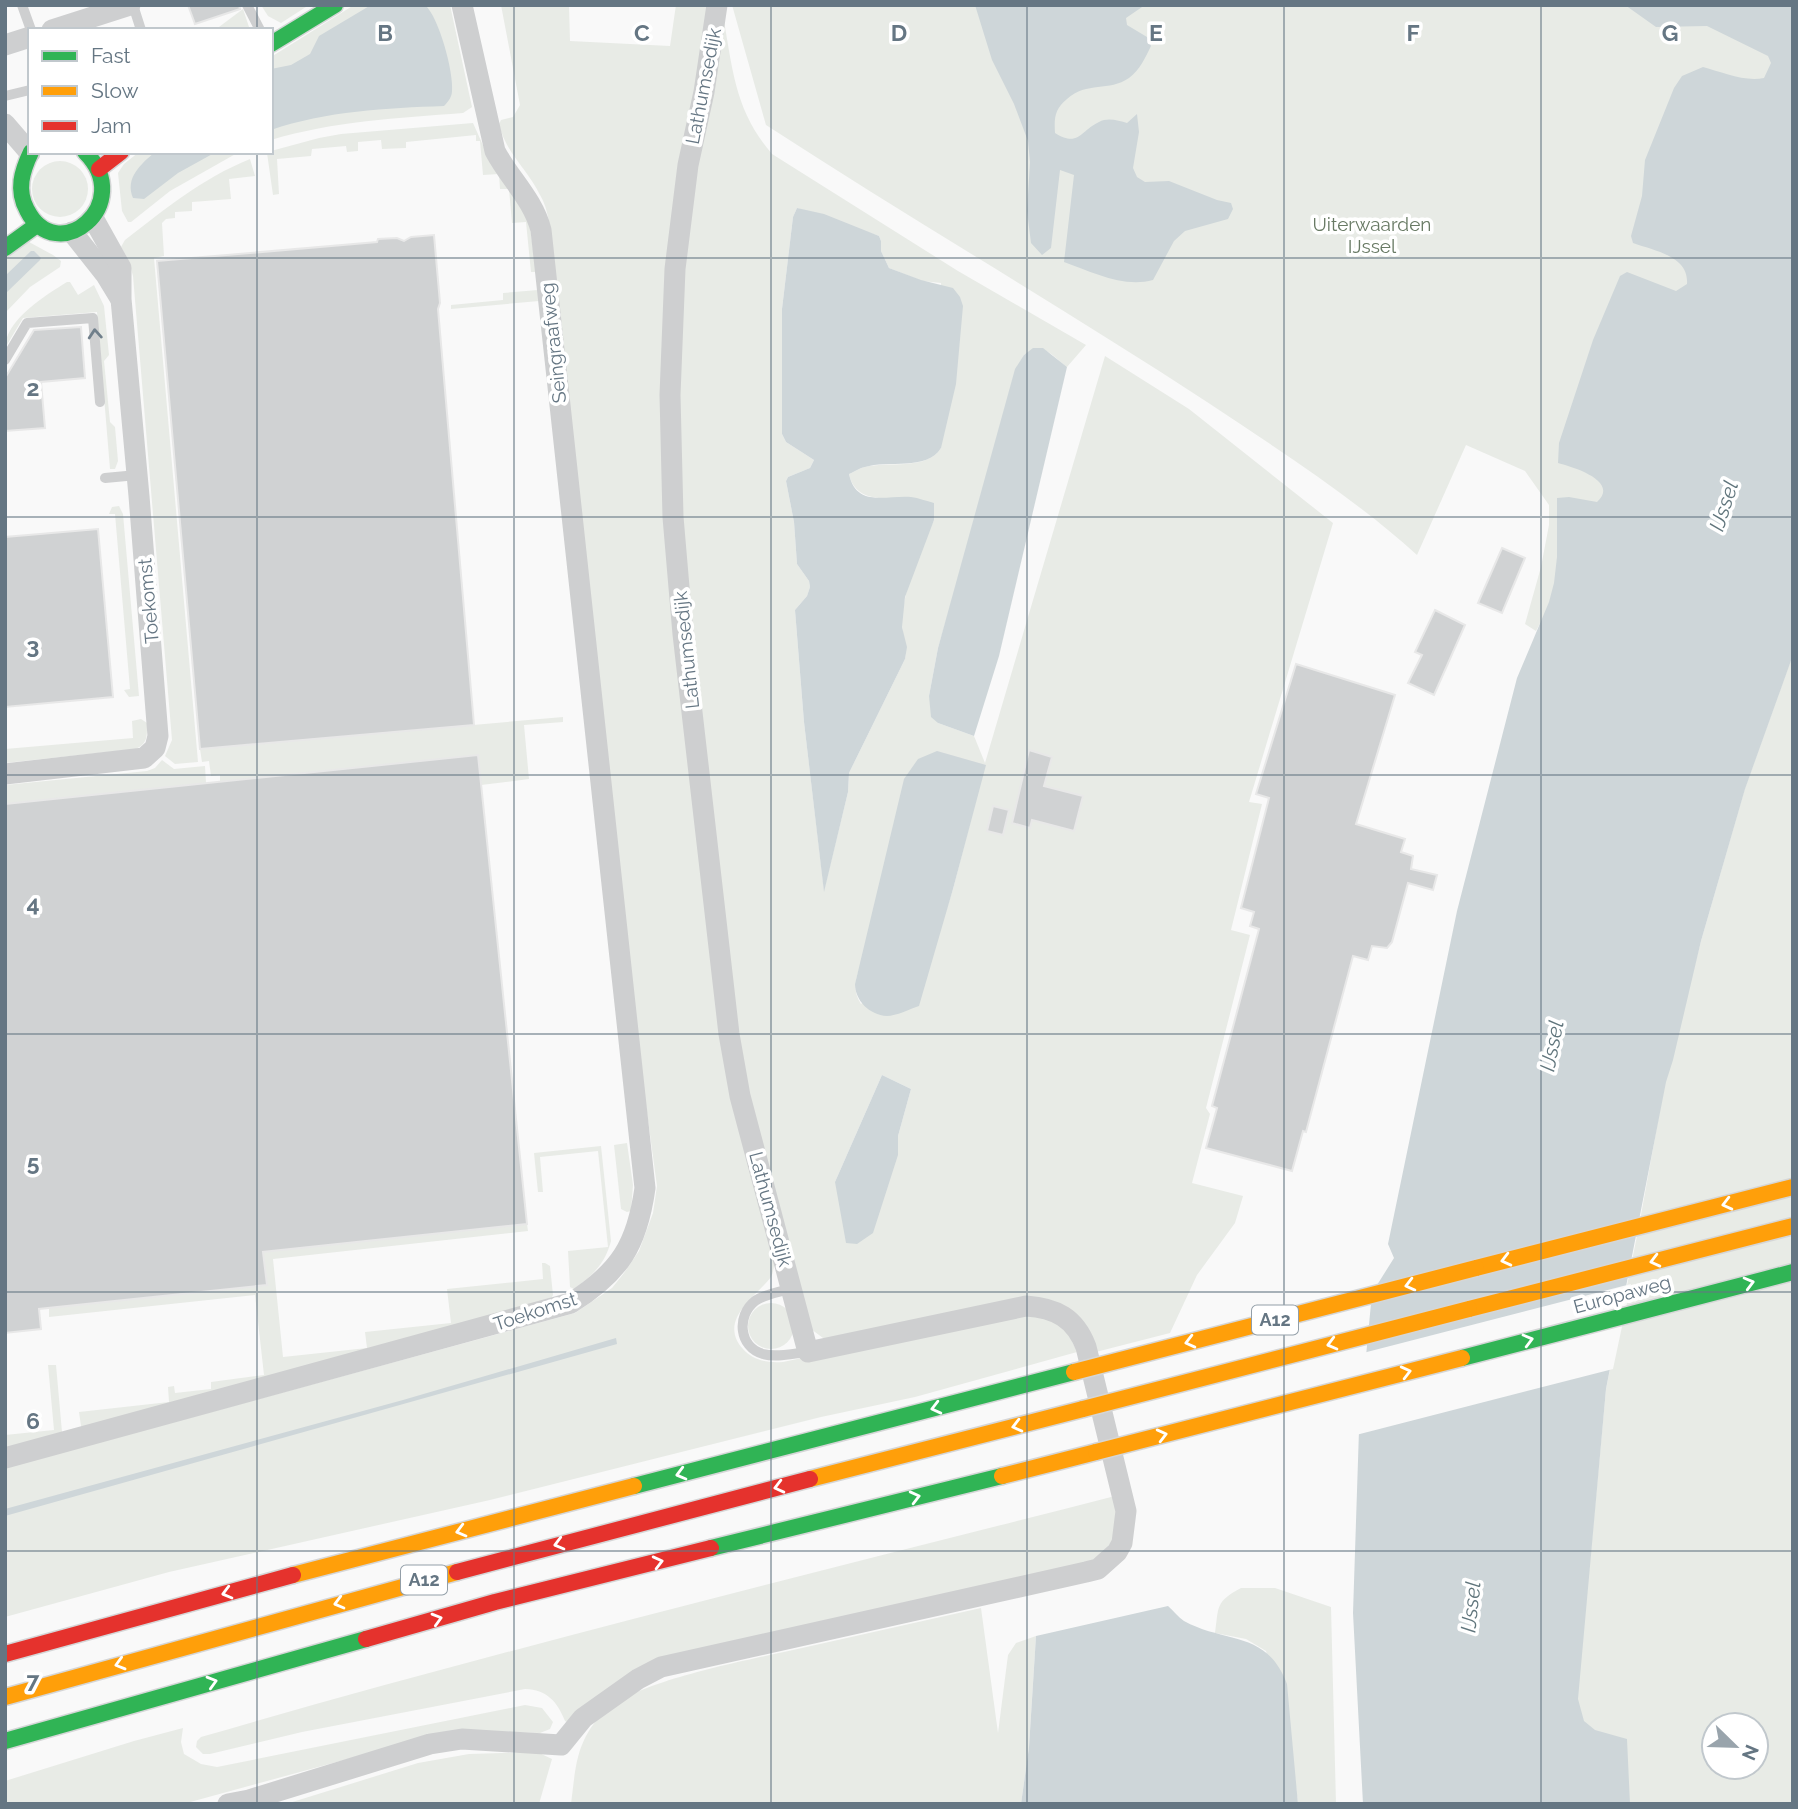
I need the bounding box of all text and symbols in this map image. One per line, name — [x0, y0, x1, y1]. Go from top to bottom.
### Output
text: B — [377, 19, 393, 46]
text: C — [634, 19, 650, 46]
text: D — [891, 19, 907, 46]
text: E — [1149, 19, 1163, 46]
text: F — [1406, 19, 1420, 46]
text: G — [1662, 19, 1678, 46]
street label: Lathumsedijk — [681, 26, 725, 146]
legend — [28, 28, 273, 154]
text: Fast — [91, 43, 131, 68]
text: Slow — [91, 78, 139, 103]
text: Jam — [91, 113, 132, 138]
park label: Uiterwaarden IJssel — [1313, 213, 1431, 257]
street label: Seingraafweg — [536, 282, 570, 404]
one-way arrow — [87, 328, 102, 339]
text: 2 — [27, 374, 39, 401]
water label: IJssel — [1704, 478, 1743, 534]
street label: Toekomst — [133, 557, 163, 645]
street label: Lathumsedijk — [669, 590, 703, 710]
text: 3 — [27, 632, 39, 659]
text: 4 — [26, 890, 40, 917]
water label: IJssel — [1534, 1018, 1569, 1073]
text: 5 — [27, 1149, 40, 1176]
street label: Lathumsedijk — [745, 1149, 797, 1269]
one-way arrow — [1721, 1196, 1733, 1210]
one-way arrow — [1500, 1252, 1512, 1266]
one-way arrow — [1650, 1253, 1662, 1267]
street label: Europaweg — [1571, 1270, 1673, 1318]
one-way arrow — [1404, 1277, 1416, 1291]
one-way arrow — [1742, 1277, 1754, 1291]
street label: Toekomst — [491, 1287, 580, 1335]
road number: A12 — [1252, 1306, 1298, 1335]
one-way arrow — [1184, 1334, 1196, 1348]
one-way arrow — [1522, 1334, 1534, 1349]
one-way arrow — [1326, 1336, 1338, 1350]
one-way arrow — [1400, 1366, 1412, 1380]
one-way arrow — [930, 1400, 942, 1414]
text: 6 — [26, 1407, 40, 1434]
one-way arrow — [1011, 1418, 1023, 1432]
one-way arrow — [1156, 1429, 1168, 1443]
one-way arrow — [675, 1466, 687, 1480]
one-way arrow — [773, 1479, 785, 1493]
one-way arrow — [909, 1491, 921, 1506]
one-way arrow — [455, 1523, 467, 1537]
one-way arrow — [553, 1536, 565, 1550]
one-way arrow — [651, 1556, 663, 1570]
road number: A12 — [401, 1566, 447, 1595]
water label: IJssel — [1455, 1580, 1486, 1634]
one-way arrow — [221, 1584, 233, 1599]
one-way arrow — [333, 1595, 345, 1609]
one-way arrow — [431, 1612, 443, 1627]
one-way arrow — [114, 1656, 126, 1671]
text: 7 — [27, 1666, 40, 1693]
one-way arrow — [206, 1676, 218, 1691]
north arrow — [1700, 1711, 1770, 1781]
text: N — [1738, 1742, 1764, 1764]

